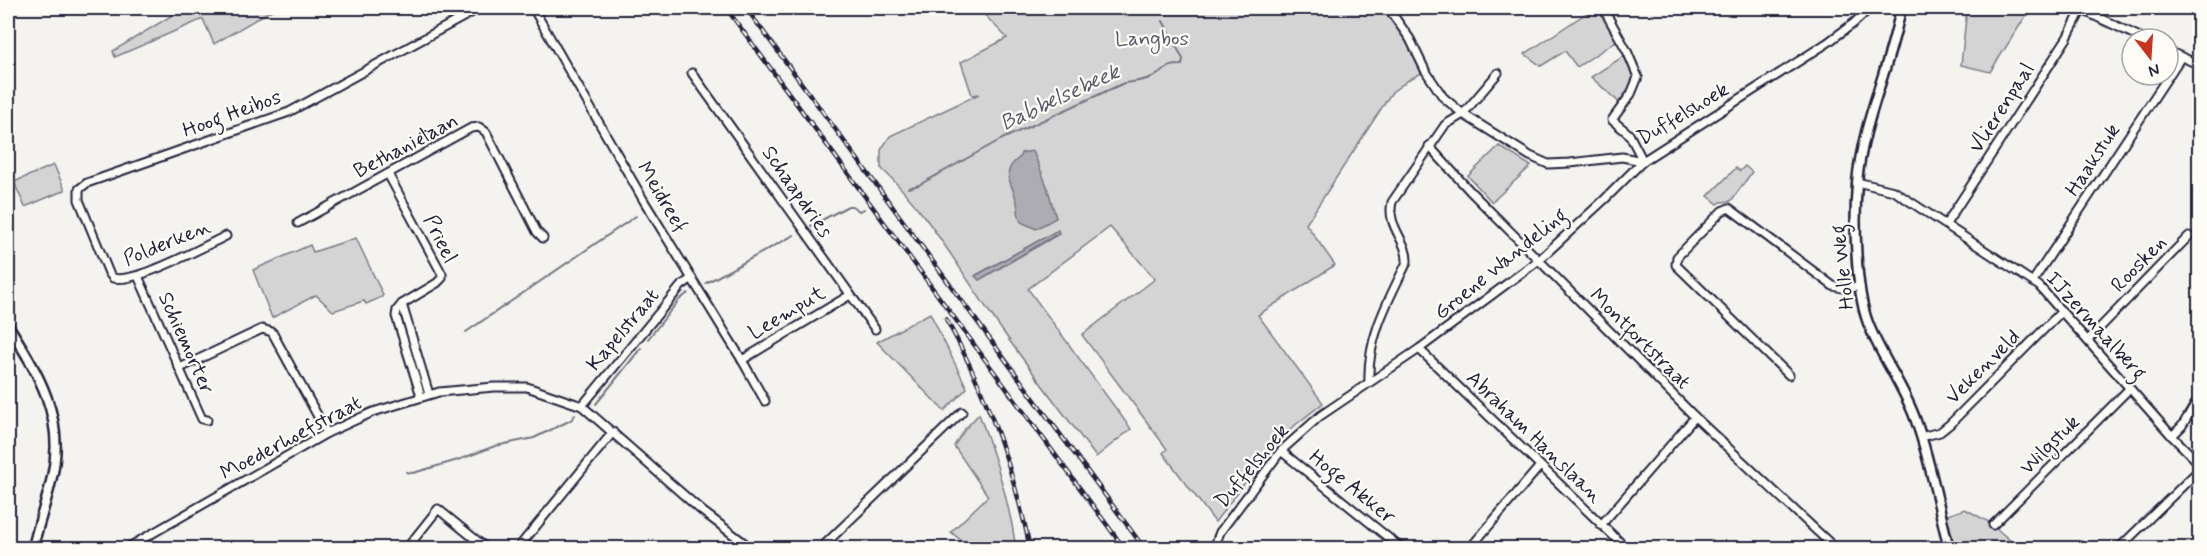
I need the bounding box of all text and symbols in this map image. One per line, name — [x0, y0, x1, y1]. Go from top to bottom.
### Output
park label: Langbos — [1115, 25, 1189, 54]
north arrow — [2120, 27, 2180, 87]
water label: Babbelsebeek — [996, 57, 1126, 138]
street label: Vlierenpaal — [1962, 57, 2042, 159]
text: N — [2146, 58, 2162, 82]
street label: Duffelshoek — [1632, 75, 1734, 152]
street label: Hoog Heibos — [179, 83, 286, 147]
street label: Bethaniëlaan — [349, 107, 463, 185]
street label: Haakstuk — [2059, 118, 2127, 202]
street label: Schaapdries — [755, 140, 839, 244]
street label: Meidreef — [630, 156, 694, 238]
street label: Groene Wandeling — [1428, 202, 1575, 328]
street label: Prieel — [416, 210, 464, 268]
street label: Polderken — [119, 213, 215, 273]
street label: Holle Weg — [1825, 223, 1863, 311]
street label: Roosken — [2105, 229, 2173, 299]
street label: IJzermaalberg — [2038, 265, 2153, 388]
street label: Leemput — [743, 279, 831, 347]
street label: Montfortstraat — [1582, 282, 1697, 397]
street label: Kapelstraat — [580, 283, 666, 377]
street label: Schiemorter — [151, 287, 221, 399]
street label: Vekenveld — [1939, 323, 2027, 411]
street label: Abraham Hanslaan — [1460, 365, 1609, 510]
street label: Moederhoefstraat — [215, 389, 367, 487]
street label: Wilgstuk — [2014, 408, 2087, 482]
street label: Duffelshoek — [1208, 417, 1296, 514]
street label: Hoge Akker — [1302, 443, 1401, 532]

